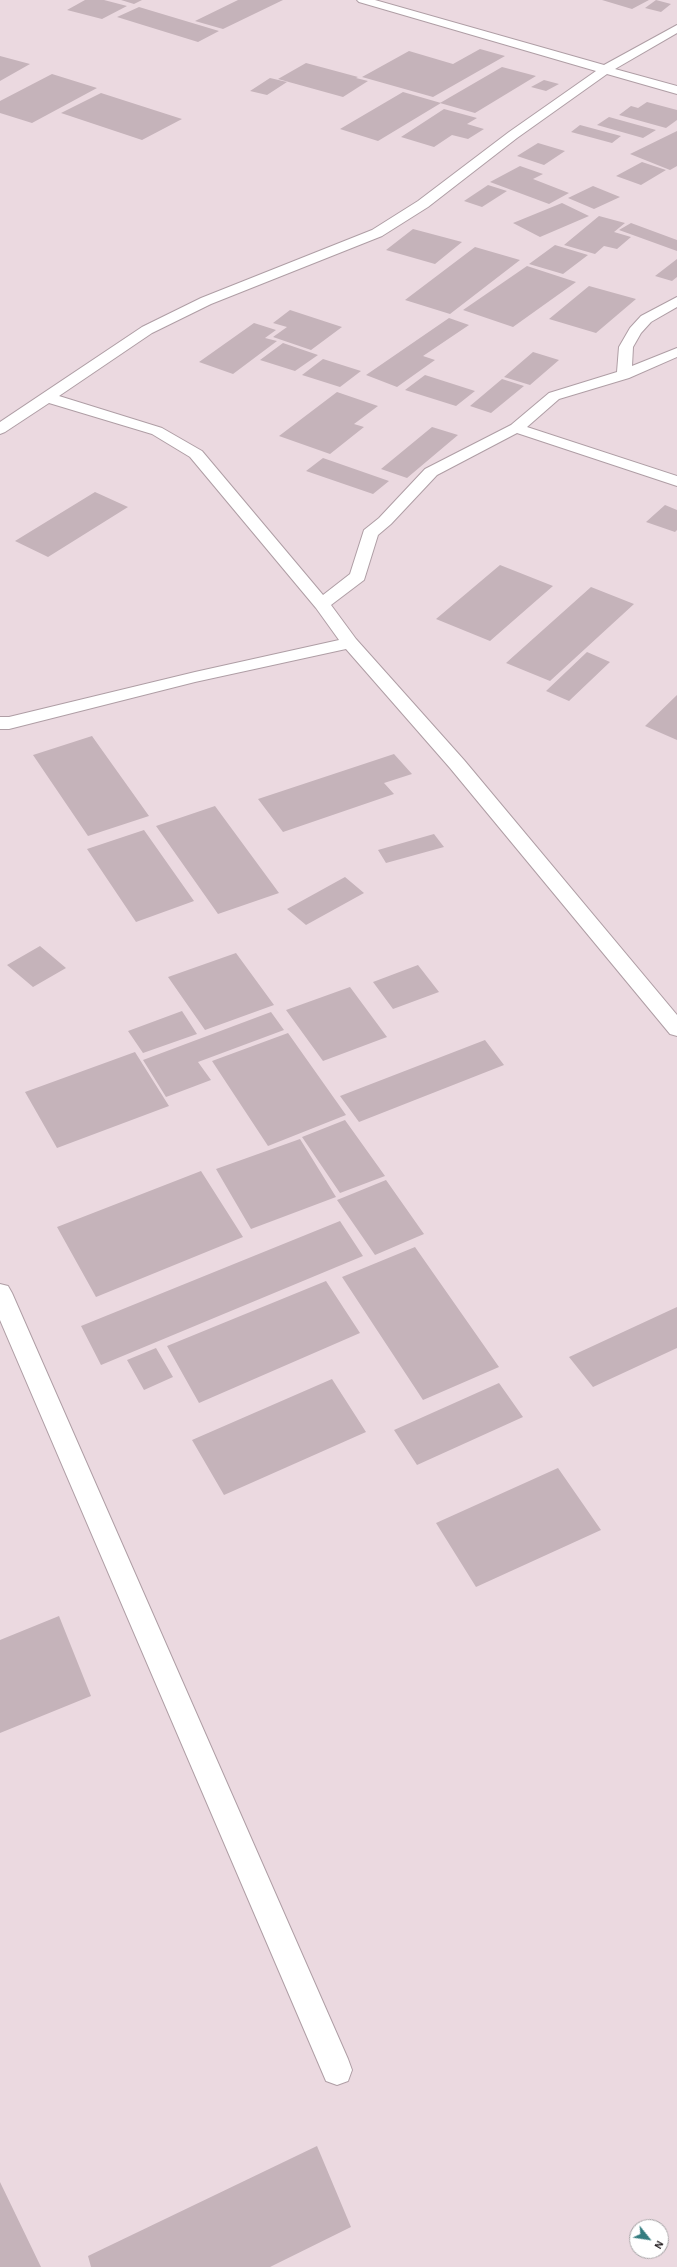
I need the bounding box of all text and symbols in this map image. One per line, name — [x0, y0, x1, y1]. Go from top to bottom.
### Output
north arrow — [629, 2219, 669, 2259]
text: N — [652, 2239, 666, 2251]

